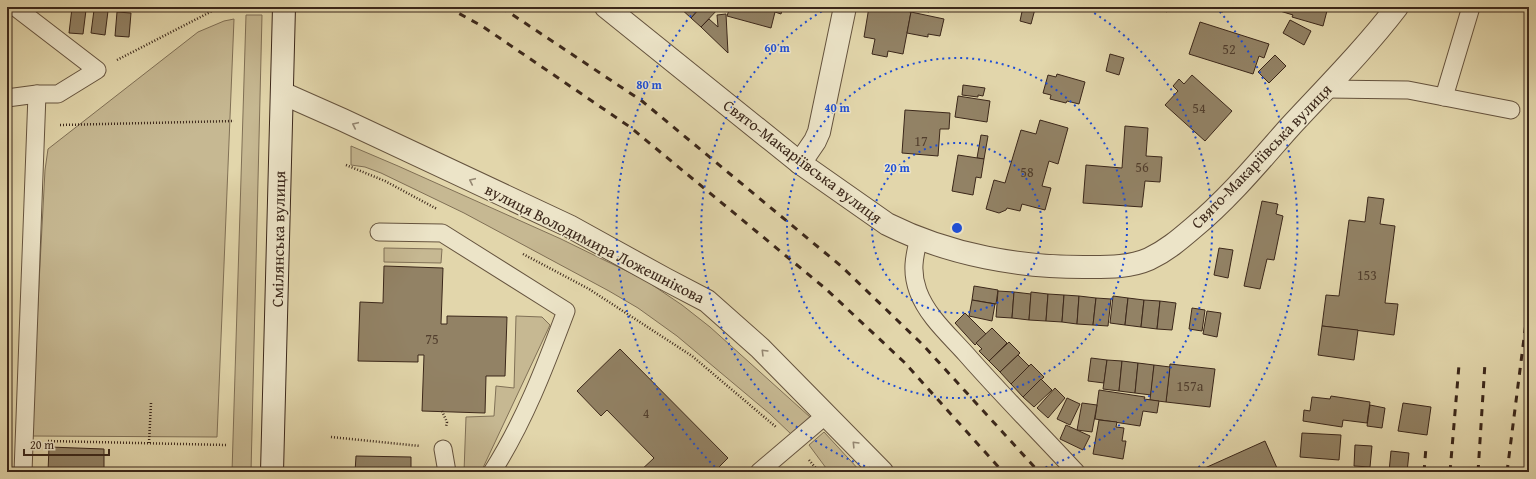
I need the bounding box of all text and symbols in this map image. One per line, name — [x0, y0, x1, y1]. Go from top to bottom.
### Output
text: 60 m — [764, 39, 790, 56]
house number: 52 — [1222, 39, 1236, 59]
text: 80 m — [636, 76, 662, 93]
street label: Свято-Макаріївська вулиця — [1185, 78, 1337, 234]
street label: Свято-Макаріївська вулиця — [718, 93, 888, 229]
house number: 54 — [1192, 98, 1206, 118]
text: 40 m — [824, 99, 850, 116]
one-way arrow — [352, 122, 359, 130]
house number: 17 — [914, 131, 928, 151]
house number: 56 — [1135, 157, 1149, 177]
text: 20 m — [884, 159, 910, 176]
house number: 58 — [1020, 162, 1034, 182]
street label: Смілянська вулиця — [265, 171, 291, 307]
street label: вулиця Володимира Ложешнікова — [481, 177, 709, 309]
one-way arrow — [469, 178, 477, 186]
centre of rings — [950, 221, 964, 235]
house number: 153 — [1357, 265, 1377, 285]
house number: 75 — [425, 329, 439, 349]
one-way arrow — [761, 349, 769, 357]
house number: 157а — [1177, 376, 1204, 396]
house number: 4 — [643, 403, 650, 423]
scale bar — [24, 431, 109, 457]
text: 20 m — [30, 436, 54, 453]
one-way arrow — [852, 441, 860, 449]

